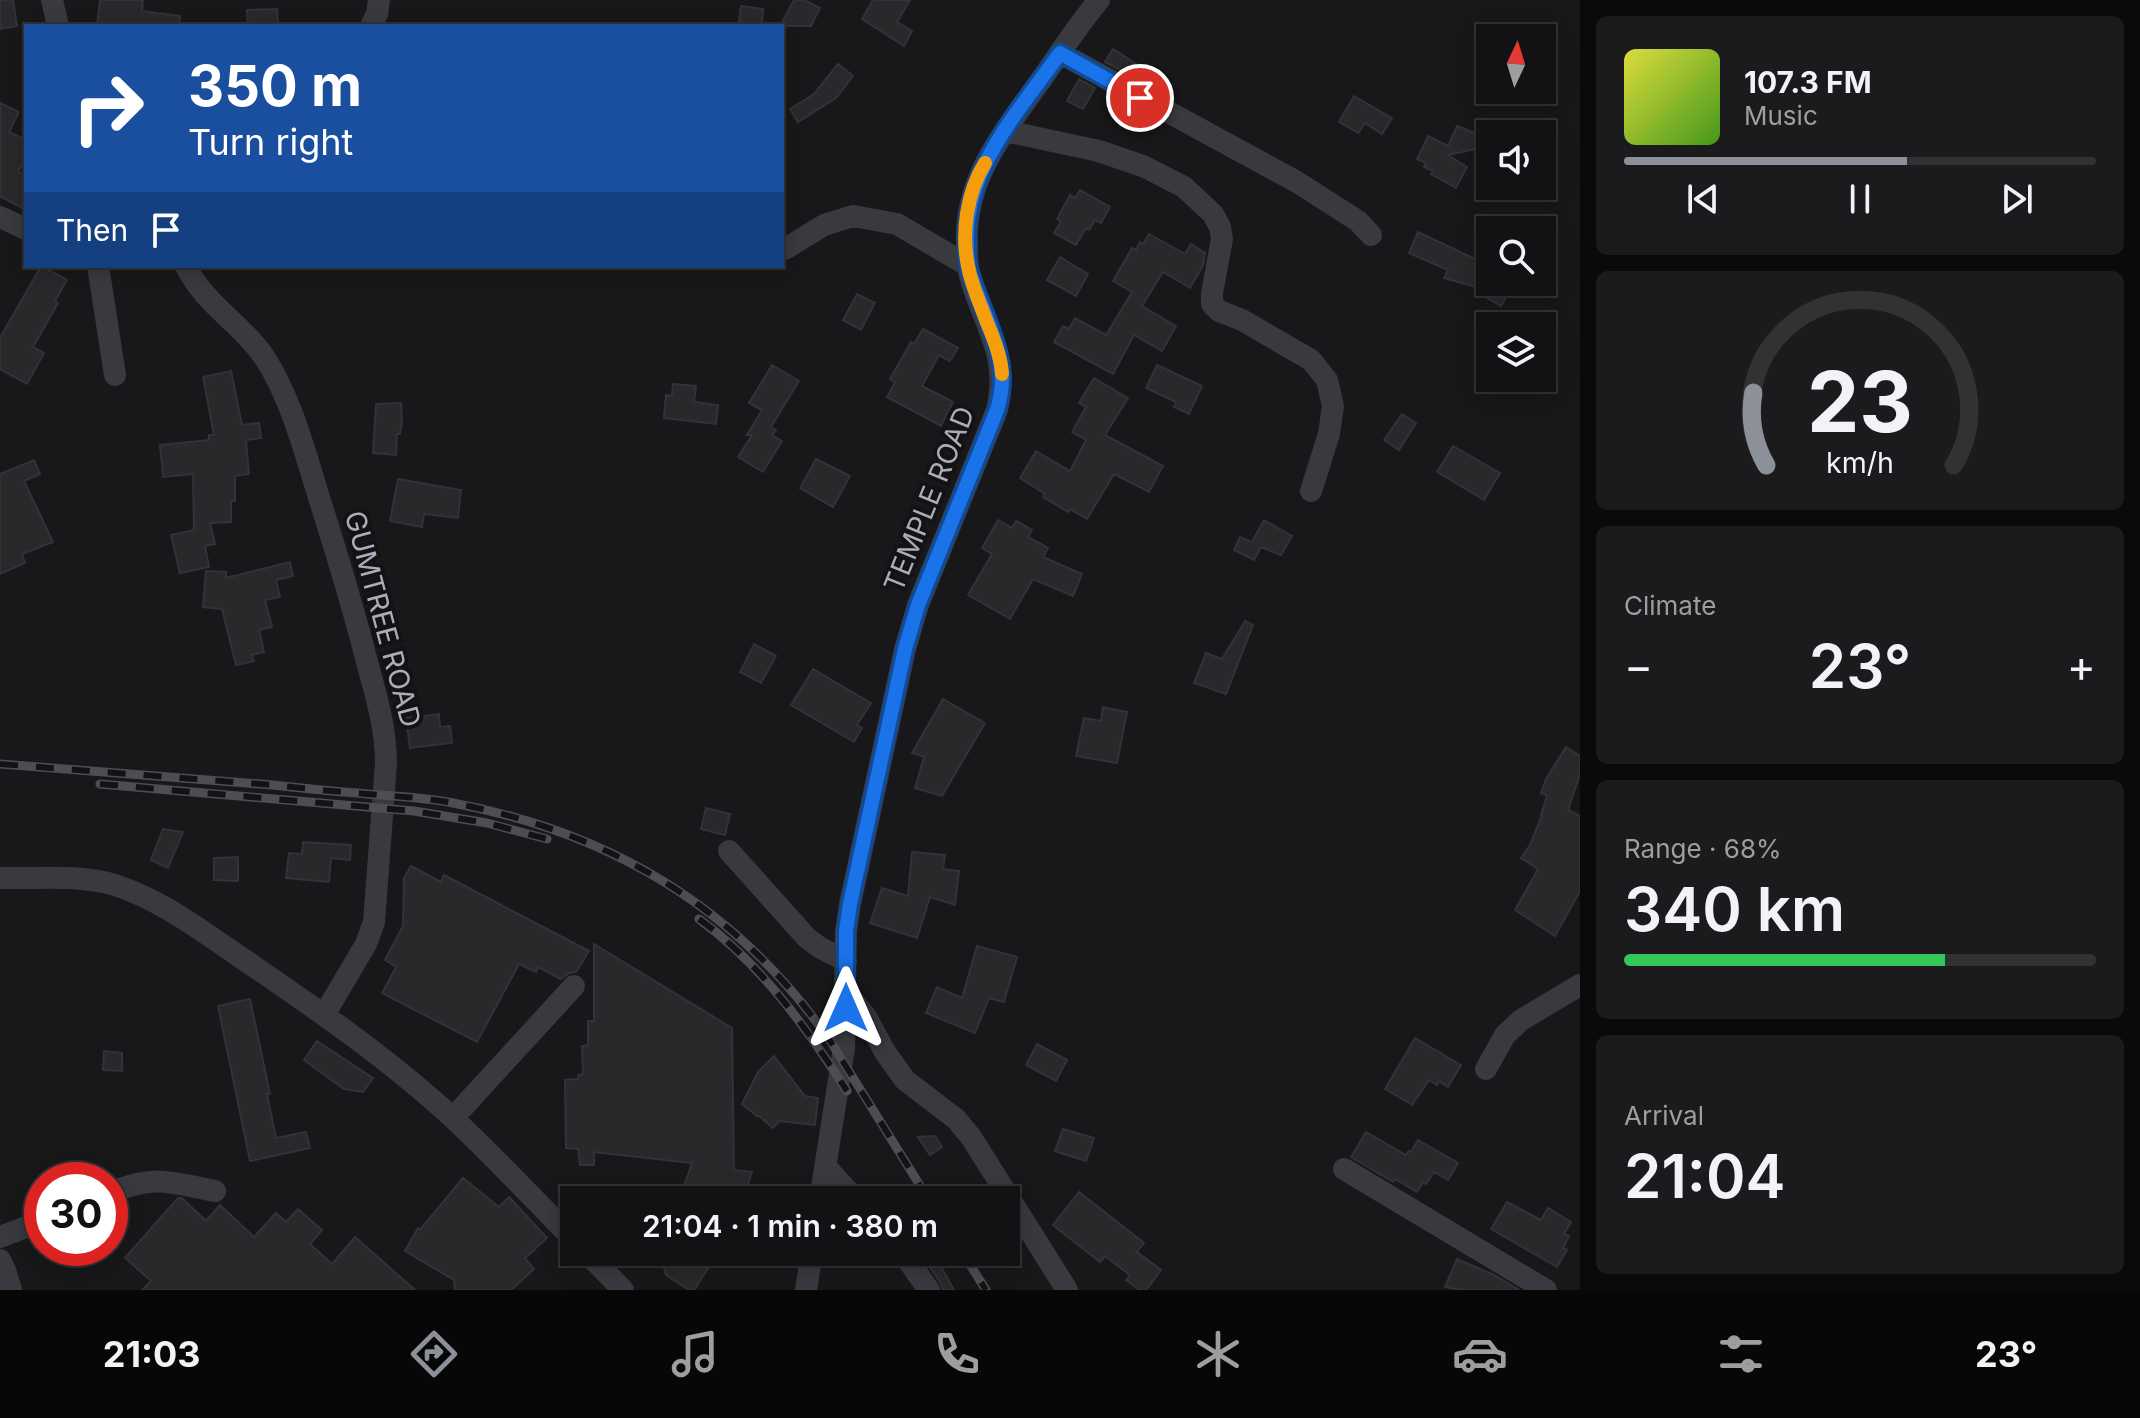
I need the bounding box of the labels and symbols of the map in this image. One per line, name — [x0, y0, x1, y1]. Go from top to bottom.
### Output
north arrow — [1476, 24, 1556, 104]
pin — [1106, 64, 1174, 132]
street label: TEMPLE ROAD — [876, 401, 982, 597]
street label: GUMTREE ROAD — [338, 507, 428, 731]
position arrow — [804, 966, 888, 1050]
speed limit sign: 30 — [24, 1162, 128, 1266]

